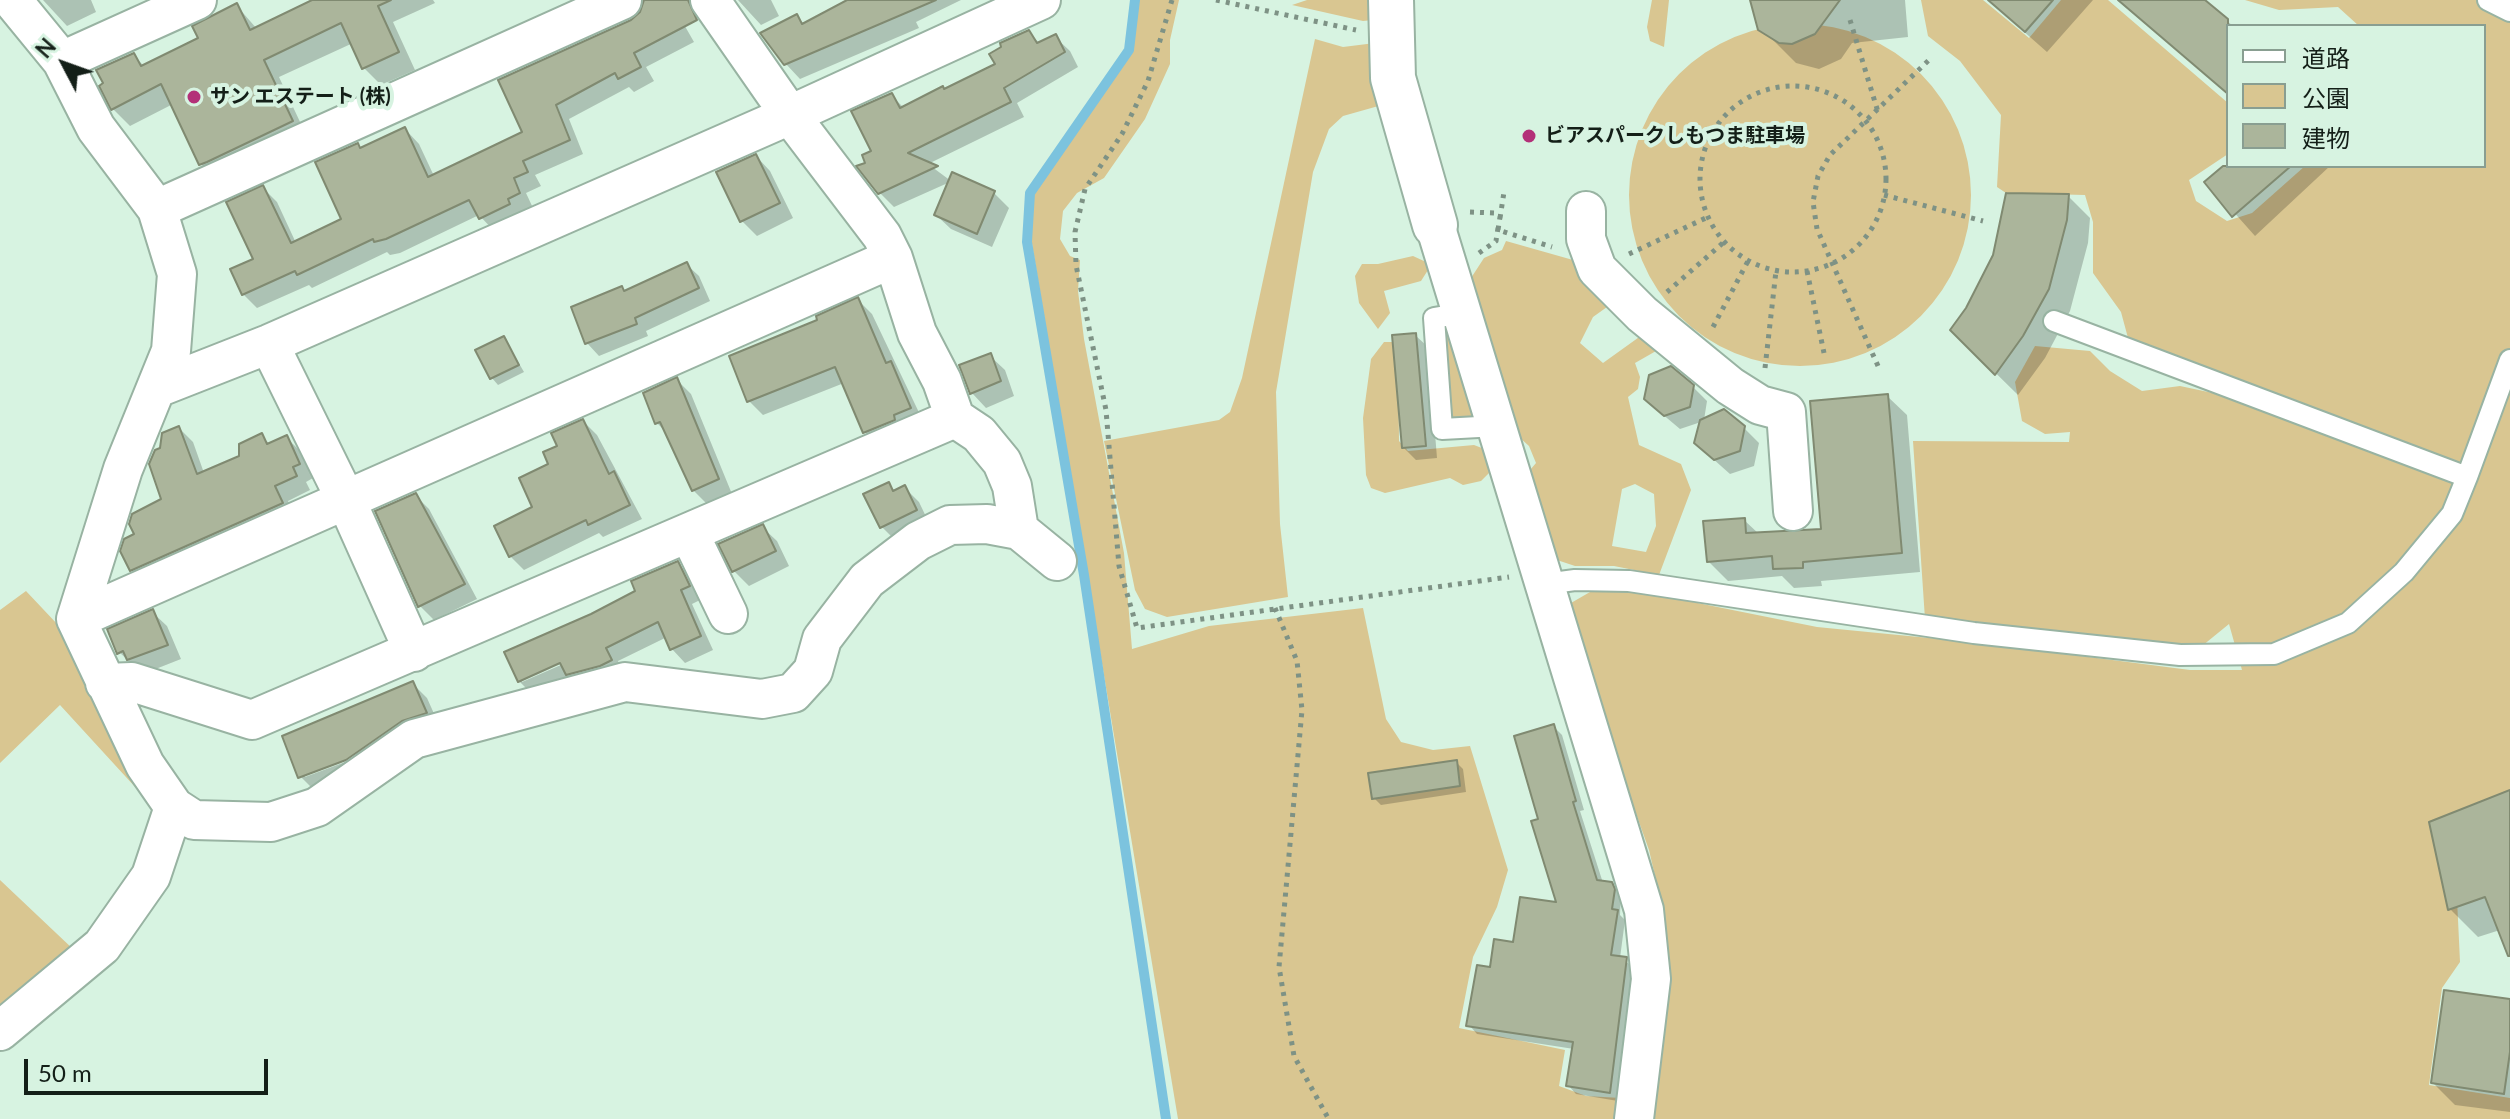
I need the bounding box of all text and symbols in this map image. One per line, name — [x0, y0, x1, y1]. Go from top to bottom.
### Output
north arrow — [24, 24, 104, 104]
legend — [2226, 24, 2486, 168]
text: N — [30, 33, 61, 63]
text: 道路 — [2302, 43, 2350, 72]
text: 公園 — [2302, 83, 2350, 112]
place label: サン エステート (株) — [210, 85, 391, 109]
marker: サン エステート (株) — [185, 88, 203, 106]
text: 建物 — [2302, 123, 2350, 152]
place label: ビアスパークしもつま駐車場 — [1545, 124, 1805, 148]
marker: ビアスパークしもつま駐車場 — [1520, 127, 1538, 145]
scale bar — [28, 1043, 272, 1093]
text: 50 m — [38, 1058, 92, 1087]

